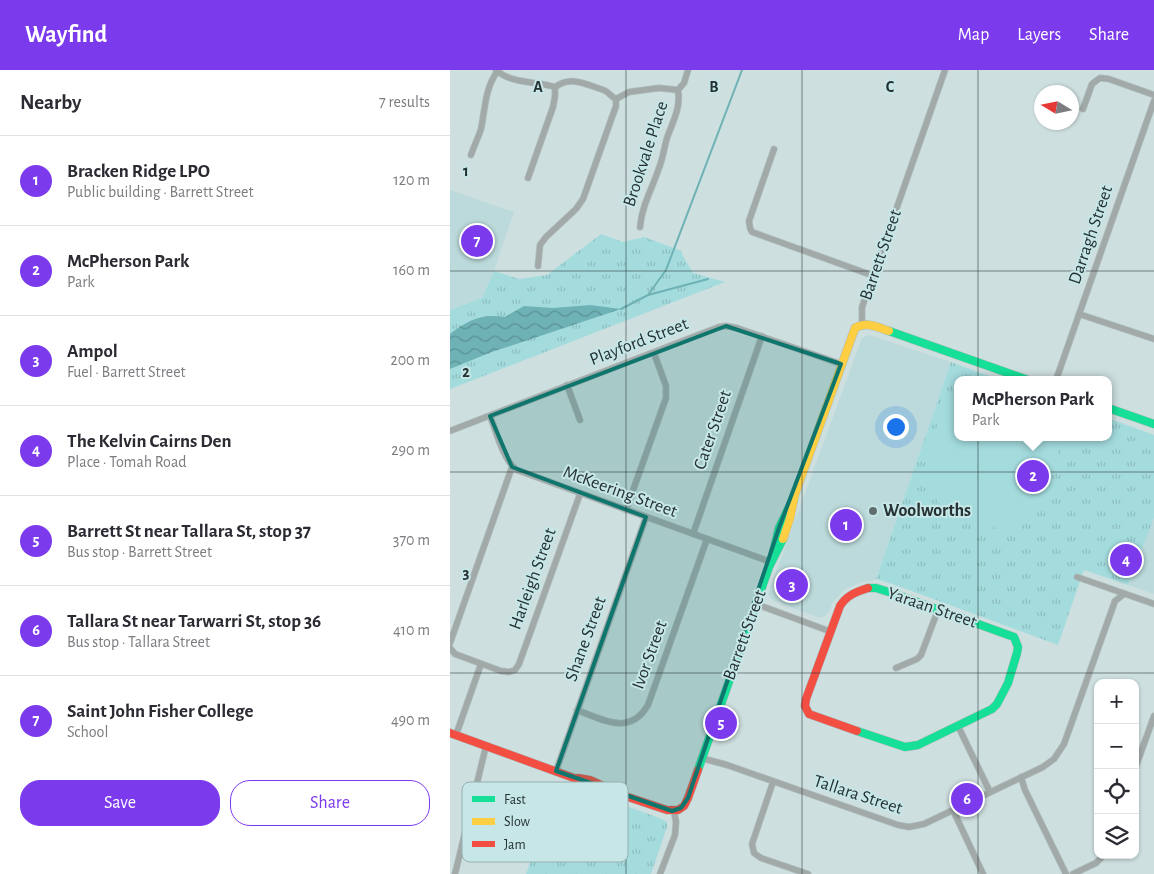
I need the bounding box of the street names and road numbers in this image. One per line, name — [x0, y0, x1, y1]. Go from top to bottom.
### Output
street label: Brookvale Place — [620, 99, 672, 209]
street label: Darragh Street — [1066, 183, 1116, 287]
street label: Barrett Street — [857, 207, 905, 303]
street label: Playford Street — [587, 315, 691, 369]
street label: Cater Street — [691, 388, 735, 472]
street label: McKeering Street — [561, 463, 680, 521]
street label: Harleigh Street — [506, 526, 560, 632]
street label: Yaraan Street — [885, 584, 979, 632]
street label: Barrett Street — [720, 587, 770, 683]
street label: Shane Street — [562, 594, 610, 684]
street label: Ivor Street — [629, 618, 671, 692]
street label: Tallara Street — [811, 772, 905, 818]

